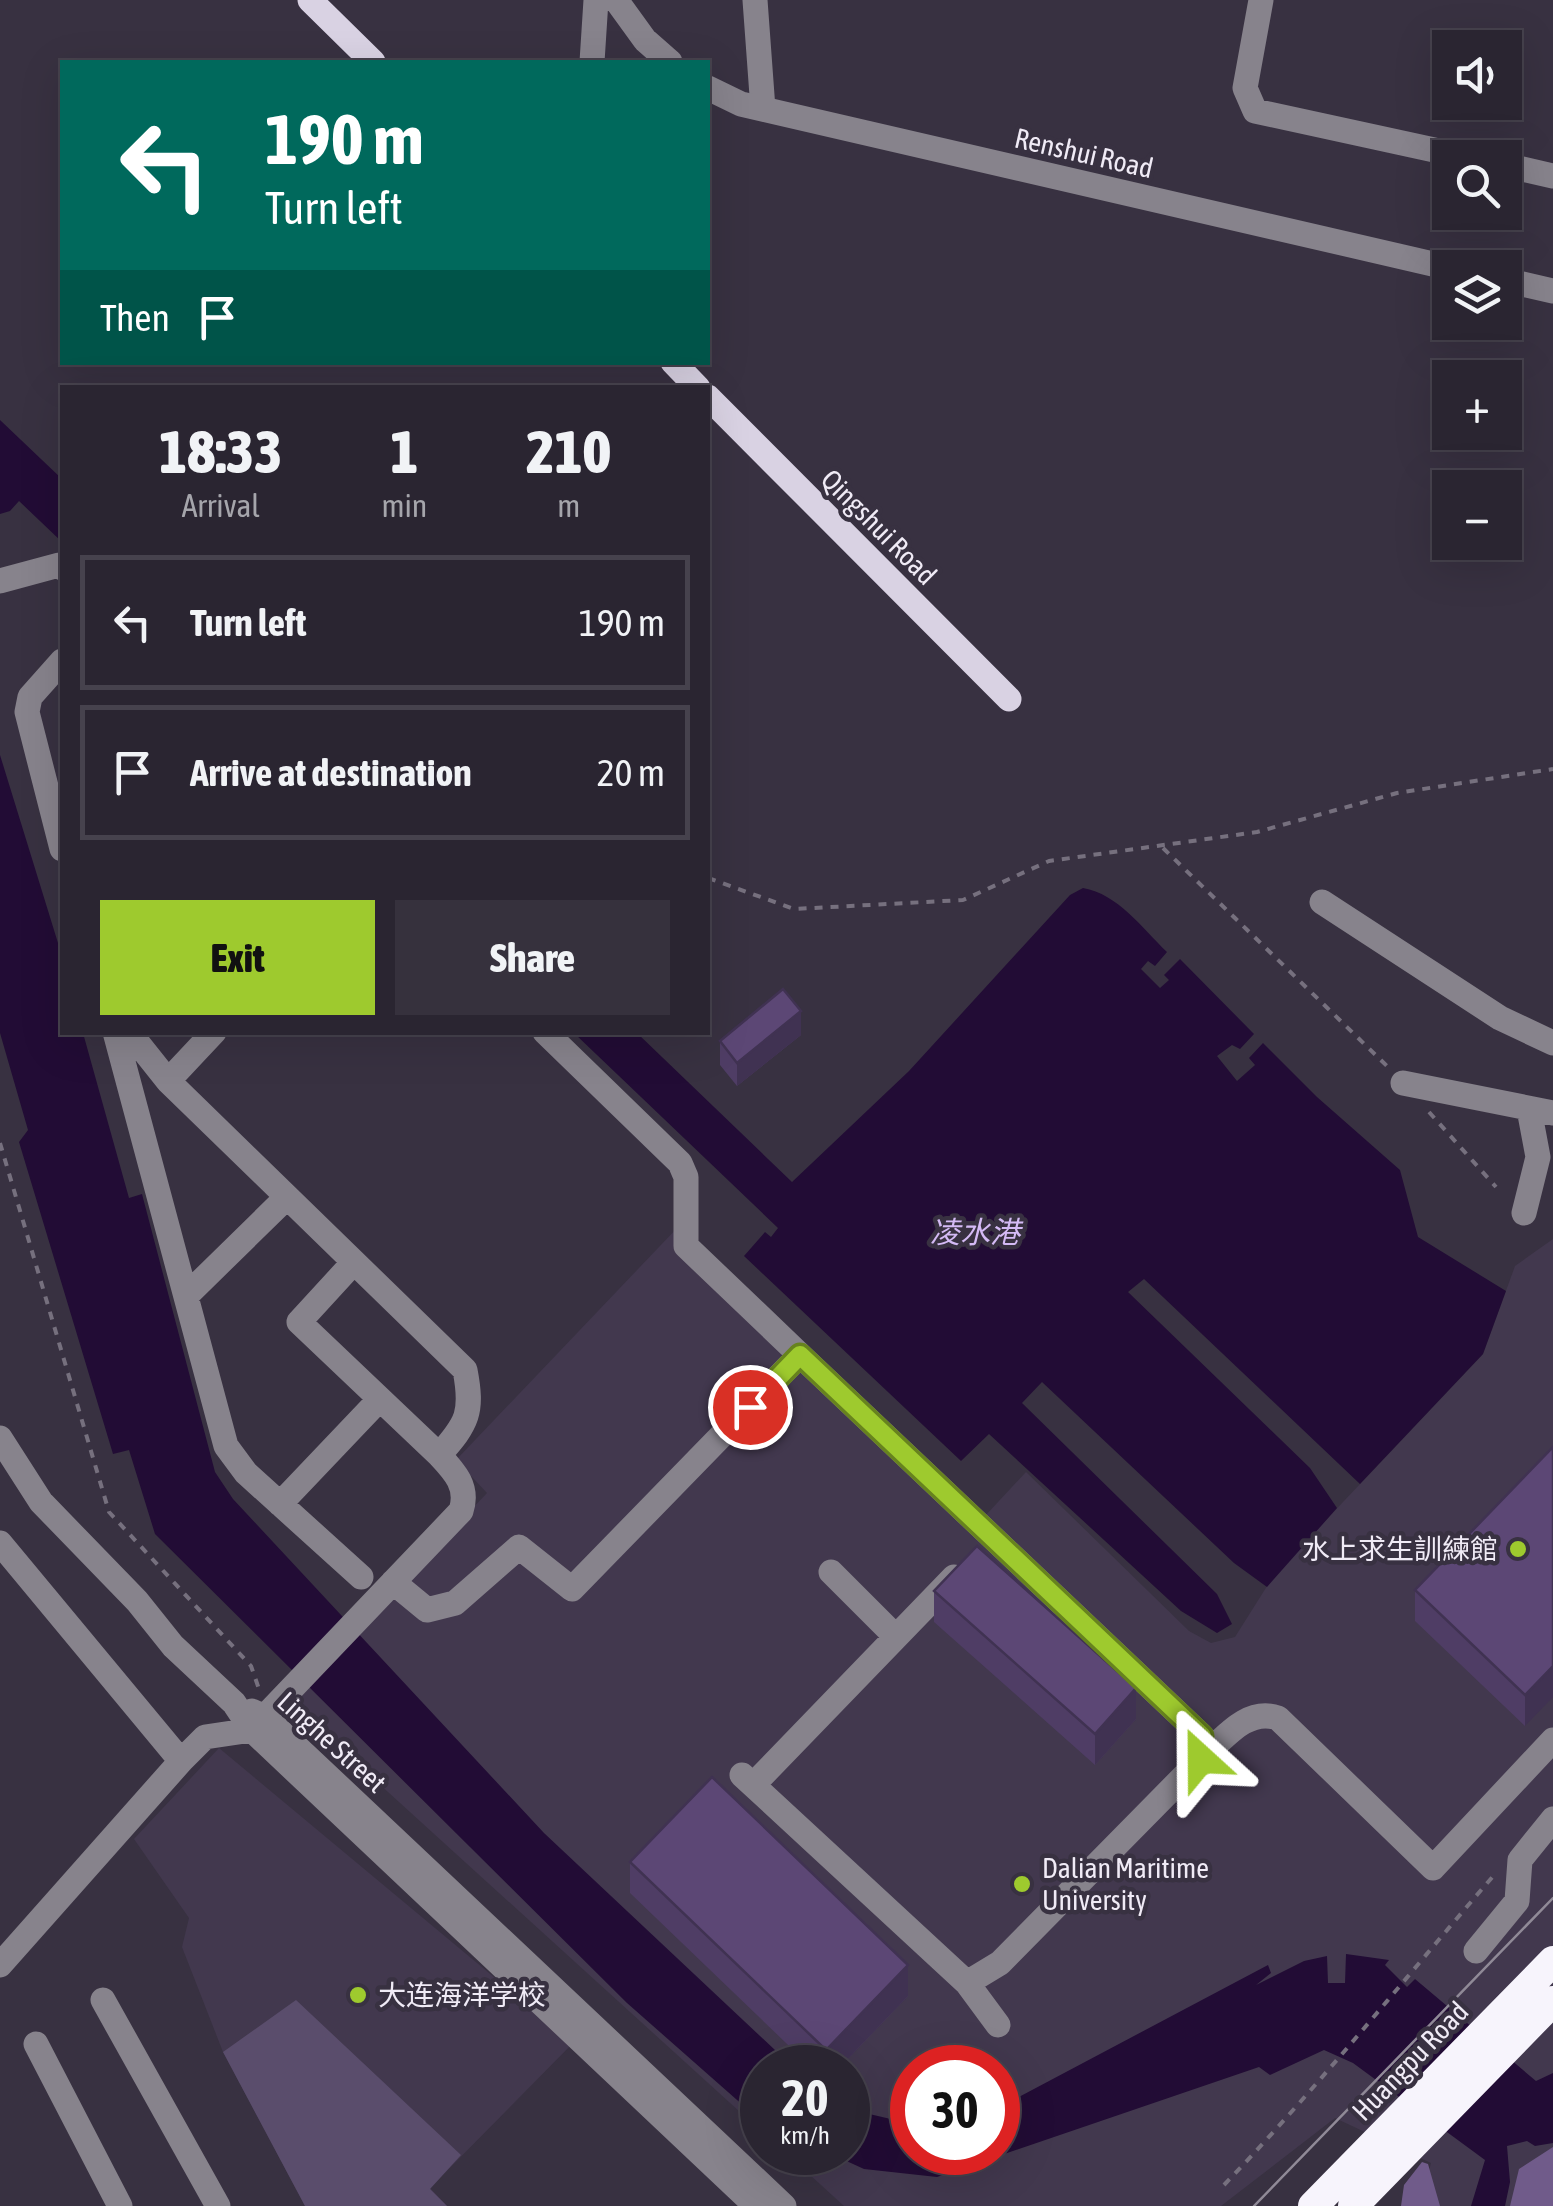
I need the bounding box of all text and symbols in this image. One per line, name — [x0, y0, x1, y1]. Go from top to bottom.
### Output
map controls — [1432, 30, 1522, 560]
button: sound — [1432, 30, 1522, 120]
text: 190 m — [265, 99, 424, 179]
icon: left — [100, 100, 230, 230]
street label: Renshui Road — [1012, 122, 1156, 184]
button: search — [1432, 140, 1522, 230]
text: Turn left — [265, 182, 403, 234]
button: layers — [1432, 250, 1522, 340]
icon: arrive — [190, 290, 245, 345]
text: Then — [100, 296, 170, 339]
button: + — [1432, 360, 1522, 450]
text: 18:33 — [159, 417, 282, 486]
text: 1 — [390, 417, 419, 486]
text: 210 — [526, 417, 611, 486]
street label: Qingshui Road — [815, 463, 943, 591]
button: − — [1432, 470, 1522, 560]
text: Arrival — [182, 487, 260, 524]
text: min — [381, 487, 427, 524]
text: m — [557, 487, 580, 524]
icon: left — [105, 595, 160, 650]
text: Turn left — [190, 601, 306, 644]
text: 190 m — [579, 601, 665, 644]
icon: arrive — [105, 745, 160, 800]
text: Arrive at destination — [190, 751, 472, 794]
text: 20 m — [597, 751, 665, 794]
button: Exit — [100, 900, 375, 1015]
button: Share — [395, 900, 670, 1015]
water label: 凌水港 — [930, 1215, 1024, 1249]
pin — [708, 1365, 793, 1450]
icon: arrive — [723, 1380, 778, 1435]
place label: 水上求生訓練館 — [1302, 1533, 1498, 1565]
marker: 水上求生訓練館 — [1507, 1538, 1529, 1560]
street label: Linghe Street — [271, 1685, 393, 1799]
position arrow — [1149, 1707, 1253, 1811]
place label: Dalian Maritime University — [1042, 1852, 1209, 1916]
marker: Dalian Maritime University — [1011, 1873, 1033, 1895]
place label: 大连海洋学校 — [378, 1979, 546, 2011]
marker: 大连海洋学校 — [347, 1984, 369, 2006]
street label: Huangpu Road — [1346, 1995, 1474, 2127]
speed limit sign: 30 — [890, 2045, 1020, 2175]
text: 20 — [781, 2069, 828, 2127]
text: km/h — [780, 2121, 830, 2149]

